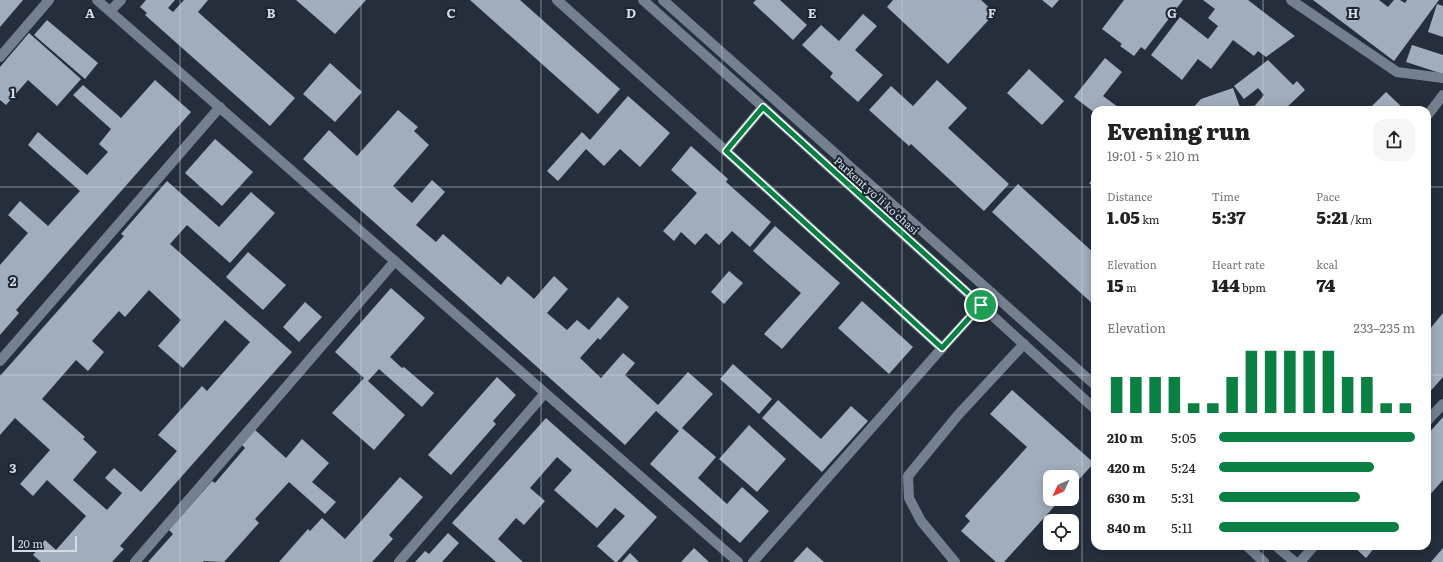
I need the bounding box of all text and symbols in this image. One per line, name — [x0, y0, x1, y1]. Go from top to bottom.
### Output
text: A — [85, 3, 95, 22]
text: B — [267, 3, 276, 22]
text: C — [446, 3, 456, 22]
text: D — [626, 3, 636, 22]
text: E — [808, 3, 817, 22]
text: F — [988, 3, 996, 22]
text: G — [1167, 3, 1177, 22]
text: H — [1348, 3, 1359, 22]
text: 1 — [10, 83, 16, 102]
text: Evening run — [1107, 114, 1250, 147]
button: share — [1373, 119, 1415, 161]
text: 19:01 · 5 × 210 m — [1107, 146, 1200, 165]
street label: Parkent yo'li ko'chasi — [831, 152, 923, 238]
text: Distance — [1107, 188, 1152, 204]
text: Time — [1212, 188, 1240, 204]
text: Pace — [1316, 188, 1340, 204]
text: 1.05 — [1107, 204, 1140, 229]
text: 5:37 — [1212, 204, 1246, 229]
text: 5:21 — [1316, 204, 1348, 229]
text: km — [1140, 211, 1160, 227]
text: /km — [1348, 211, 1372, 227]
text: Elevation — [1107, 256, 1157, 272]
text: Heart rate — [1212, 256, 1265, 272]
text: kcal — [1316, 256, 1338, 272]
text: 2 — [10, 271, 17, 290]
text: 15 — [1107, 272, 1124, 297]
text: 144 — [1212, 272, 1240, 297]
text: 74 — [1316, 272, 1335, 297]
text: m — [1124, 279, 1137, 295]
text: bpm — [1240, 279, 1266, 295]
pin — [964, 288, 998, 322]
icon: arrive — [970, 294, 992, 316]
text: Elevation — [1107, 318, 1166, 337]
text: 233–235 m — [1353, 318, 1415, 337]
text: 210 m — [1107, 428, 1143, 447]
text: 5:05 — [1171, 428, 1196, 447]
text: 3 — [9, 458, 17, 477]
text: 420 m — [1107, 458, 1145, 477]
text: 5:24 — [1171, 458, 1196, 477]
north arrow — [1043, 470, 1079, 506]
map controls — [1043, 470, 1079, 550]
text: 630 m — [1107, 488, 1145, 507]
text: 5:31 — [1171, 488, 1194, 507]
button: locate — [1043, 514, 1079, 550]
text: 840 m — [1107, 518, 1146, 537]
text: 5:11 — [1171, 518, 1193, 537]
scale bar — [12, 534, 77, 553]
text: 20 m — [18, 535, 43, 551]

